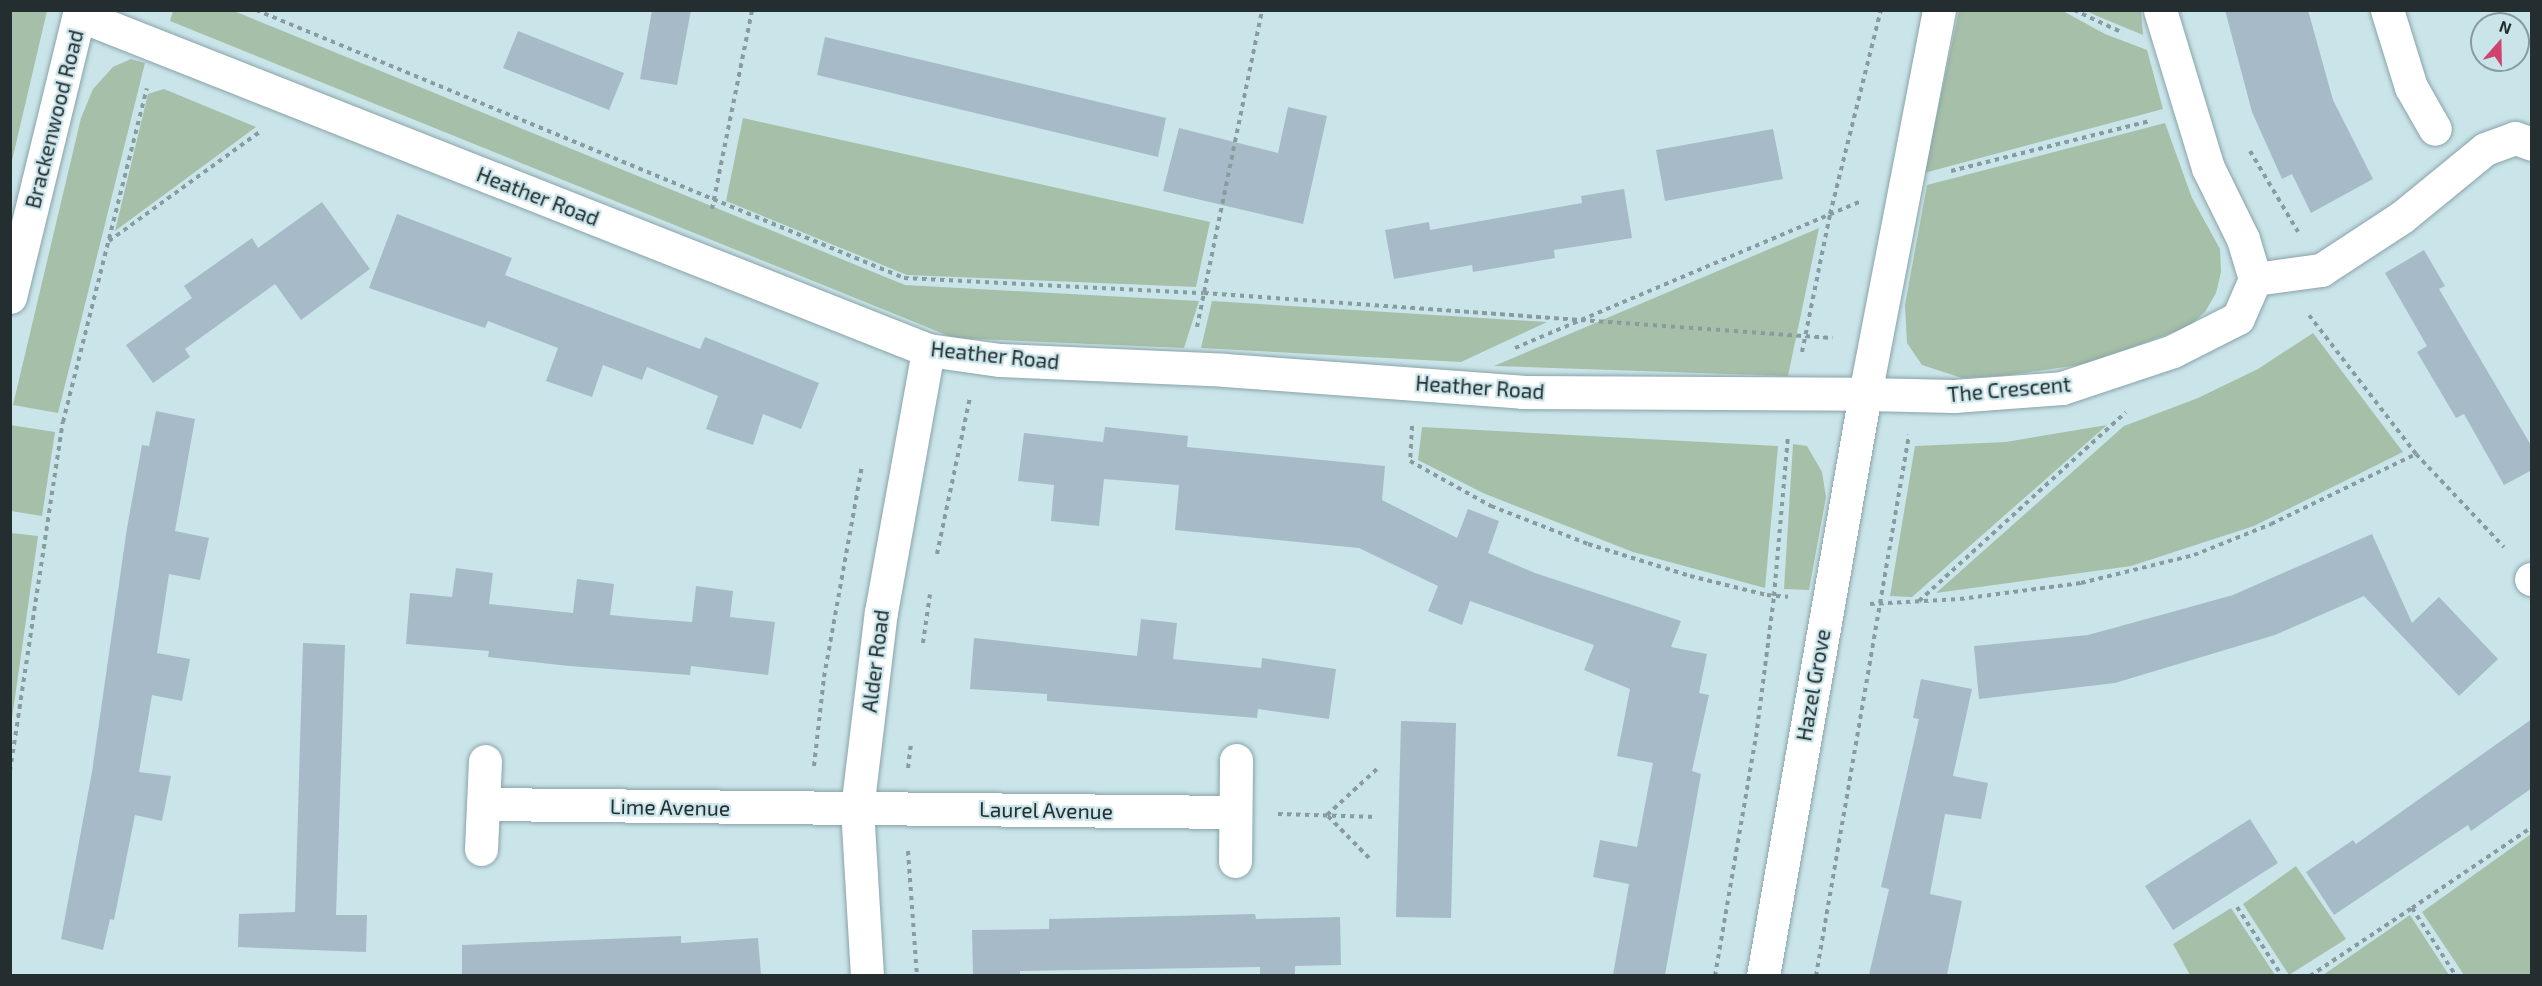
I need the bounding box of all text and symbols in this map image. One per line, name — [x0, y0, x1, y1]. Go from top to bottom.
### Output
north arrow — [2470, 12, 2530, 72]
text: N — [2497, 16, 2514, 37]
street label: Brackenwood Road — [20, 27, 88, 211]
street label: Heather Road — [473, 161, 603, 231]
street label: Heather Road — [929, 336, 1061, 374]
street label: Heather Road — [1414, 370, 1546, 404]
street label: The Crescent — [1946, 371, 2072, 407]
street label: Alder Road — [856, 608, 894, 714]
street label: Hazel Grove — [1791, 627, 1835, 743]
street label: Lime Avenue — [609, 793, 731, 821]
street label: Laurel Avenue — [978, 796, 1114, 824]

